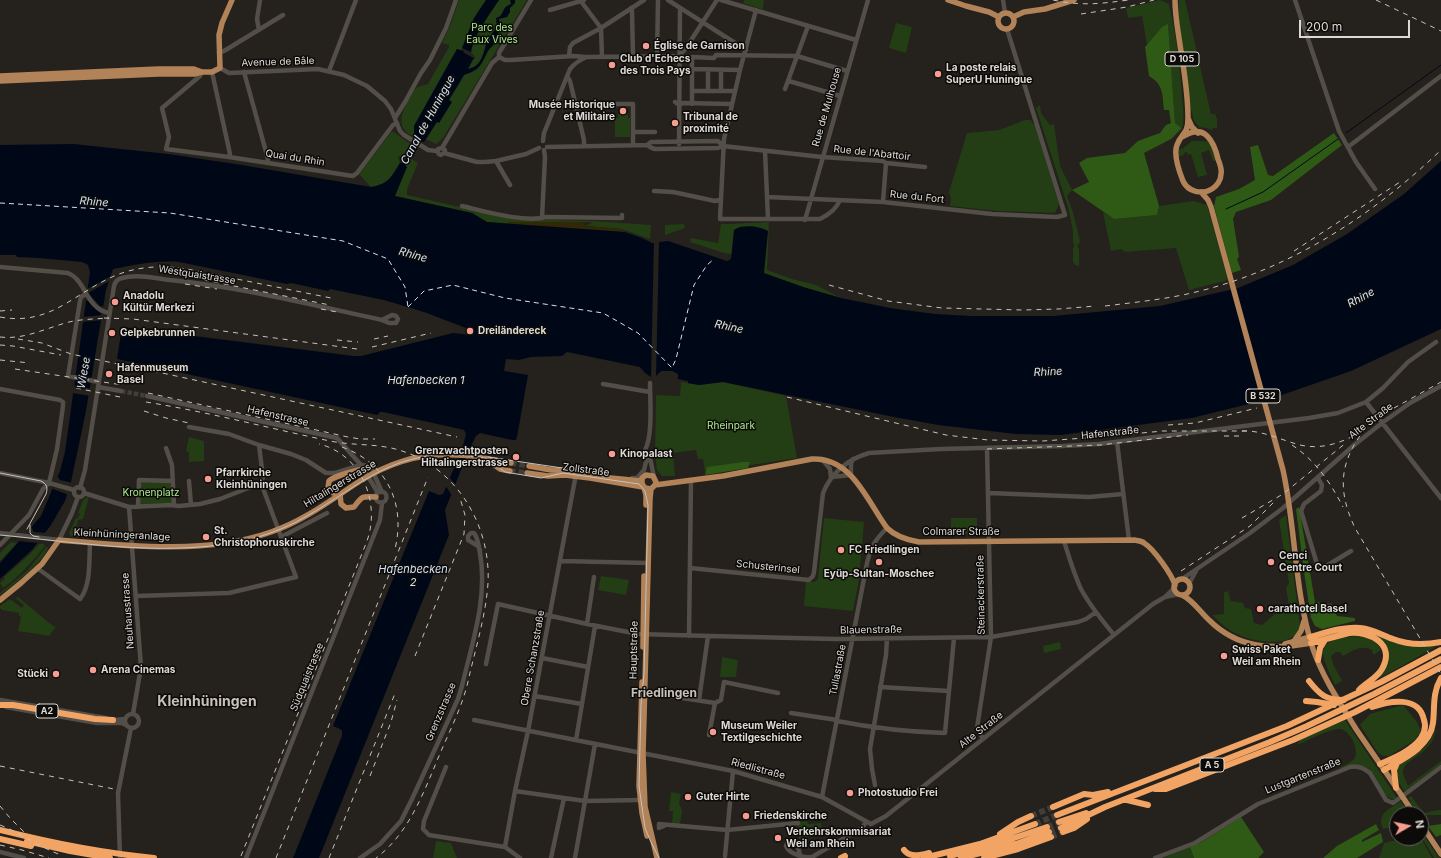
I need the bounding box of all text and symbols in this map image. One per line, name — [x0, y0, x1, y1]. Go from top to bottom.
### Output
scale bar — [1301, 12, 1412, 38]
text: 200 m — [1306, 19, 1342, 34]
park label: Parc des Eaux Vives — [466, 22, 518, 46]
place label: Église de Garnison — [654, 40, 745, 52]
marker: Église de Garnison — [641, 41, 651, 51]
road number: D 105 — [1165, 52, 1199, 66]
place label: Club d'Echecs des Trois Pays — [620, 53, 691, 76]
street label: Avenue de Bâle — [241, 55, 315, 69]
marker: Club d'Echecs des Trois Pays — [607, 60, 617, 70]
place label: La poste relais SuperU Huningue — [946, 62, 1032, 86]
street label: Rue de Mulhouse — [810, 66, 844, 148]
marker: La poste relais SuperU Huningue — [933, 69, 943, 79]
water label: Canal de Huningue — [398, 73, 458, 167]
place label: Musée Historique et Militaire — [529, 99, 615, 122]
marker: Musée Historique et Militaire — [618, 106, 628, 116]
place label: Tribunal de proximité — [683, 111, 738, 134]
marker: Tribunal de proximité — [670, 118, 680, 128]
street label: Rue de l'Abattoir — [833, 143, 911, 163]
street label: Quai du Rhin — [264, 147, 326, 169]
street label: Rue du Fort — [889, 188, 945, 206]
water label: Rhine — [79, 194, 109, 210]
water label: Rhine — [397, 245, 429, 265]
street label: Westquaistrasse — [158, 263, 236, 287]
water label: Rhine — [1345, 285, 1377, 311]
place label: Anadolu Kültür Merkezi — [123, 290, 195, 314]
marker: Anadolu Kültür Merkezi — [110, 297, 120, 307]
water label: Rhine — [713, 318, 745, 336]
place label: Dreiländereck — [478, 325, 546, 337]
marker: Dreiländereck — [465, 326, 475, 336]
place label: Gelpkebrunnen — [120, 327, 195, 339]
marker: Gelpkebrunnen — [107, 328, 117, 338]
water label: Wiese — [75, 356, 93, 390]
place label: Hafenmuseum Basel — [117, 362, 188, 386]
water label: Rhine — [1033, 365, 1063, 379]
marker: Hafenmuseum Basel — [104, 369, 114, 379]
water label: Hafenbecken 1 — [387, 374, 465, 388]
road number: B 532 — [1246, 389, 1280, 403]
street label: Alte Straße — [1346, 400, 1396, 442]
street label: Hafenstrasse — [246, 403, 310, 429]
park label: Rheinpark — [707, 420, 755, 432]
street label: Hafenstraße — [1080, 424, 1140, 442]
place label: Grenzwachtposten Hiltalingerstrasse — [415, 445, 508, 468]
place label: Kinopalast — [620, 448, 672, 460]
marker: Kinopalast — [607, 449, 617, 459]
marker: Grenzwachtposten Hiltalingerstrasse — [511, 452, 521, 462]
street label: Hiltalingerstrasse — [302, 458, 378, 510]
street label: Zollstraße — [562, 461, 610, 479]
place label: Pfarrkirche Kleinhüningen — [216, 467, 287, 490]
marker: Pfarrkirche Kleinhüningen — [203, 474, 213, 484]
park label: Kronenplatz — [123, 487, 179, 499]
place label: St. Christophoruskirche — [214, 525, 315, 548]
street label: Kleinhüningeranlage — [73, 526, 171, 544]
street label: Colmarer Straße — [922, 526, 1000, 538]
marker: St. Christophoruskirche — [201, 532, 211, 542]
place label: FC Friedlingen — [849, 544, 920, 556]
marker: FC Friedlingen — [836, 545, 846, 555]
place label: Cenci Centre Court — [1279, 550, 1342, 574]
street label: Steinackerstraße — [974, 555, 988, 635]
marker: Eyüp-Sultan-Moschee — [874, 557, 884, 567]
marker: Cenci Centre Court — [1266, 557, 1276, 567]
street label: Schusterinsel — [736, 558, 800, 576]
water label: Hafenbecken 2 — [378, 563, 448, 589]
place label: Eyüp-Sultan-Moschee — [824, 568, 934, 580]
street label: Neuhausstrasse — [119, 573, 137, 649]
place label: carathotel Basel — [1268, 603, 1347, 615]
marker: carathotel Basel — [1255, 604, 1265, 614]
street label: Obere Schanzstraße — [519, 609, 547, 707]
street label: Hauptstraße — [627, 621, 641, 679]
street label: Blauenstraße — [840, 623, 902, 637]
street label: Südquaistrasse — [288, 641, 326, 713]
street label: Tullastraße — [827, 643, 849, 697]
place label: Swiss Paket Weil am Rhein — [1232, 644, 1301, 668]
marker: Swiss Paket Weil am Rhein — [1219, 651, 1229, 661]
place label: Arena Cinemas — [101, 664, 175, 676]
marker: Arena Cinemas — [88, 665, 98, 675]
place label: Stücki — [17, 668, 48, 680]
marker: Stücki — [51, 669, 61, 679]
street label: Grenzstrasse — [423, 681, 459, 743]
district label: Friedlingen — [631, 686, 697, 700]
district label: Kleinhüningen — [157, 694, 257, 710]
road number: A2 — [36, 704, 58, 718]
street label: Alte Straße — [957, 709, 1005, 751]
place label: Museum Weiler Textilgeschichte — [721, 720, 802, 744]
marker: Museum Weiler Textilgeschichte — [708, 727, 718, 737]
street label: Lustgartenstraße — [1263, 755, 1343, 797]
street label: Riedlistraße — [730, 756, 786, 782]
road number: A 5 — [1200, 758, 1224, 772]
place label: Photostudio Frei — [858, 787, 938, 799]
marker: Photostudio Frei — [845, 788, 855, 798]
place label: Guter Hirte — [696, 791, 750, 803]
marker: Guter Hirte — [683, 792, 693, 802]
north arrow — [1389, 806, 1429, 846]
place label: Friedenskirche — [754, 810, 827, 822]
marker: Friedenskirche — [741, 811, 751, 821]
text: N — [1412, 819, 1427, 830]
place label: Verkehrskommisariat Weil am Rhein — [786, 826, 891, 850]
marker: Verkehrskommisariat Weil am Rhein — [773, 833, 783, 843]

